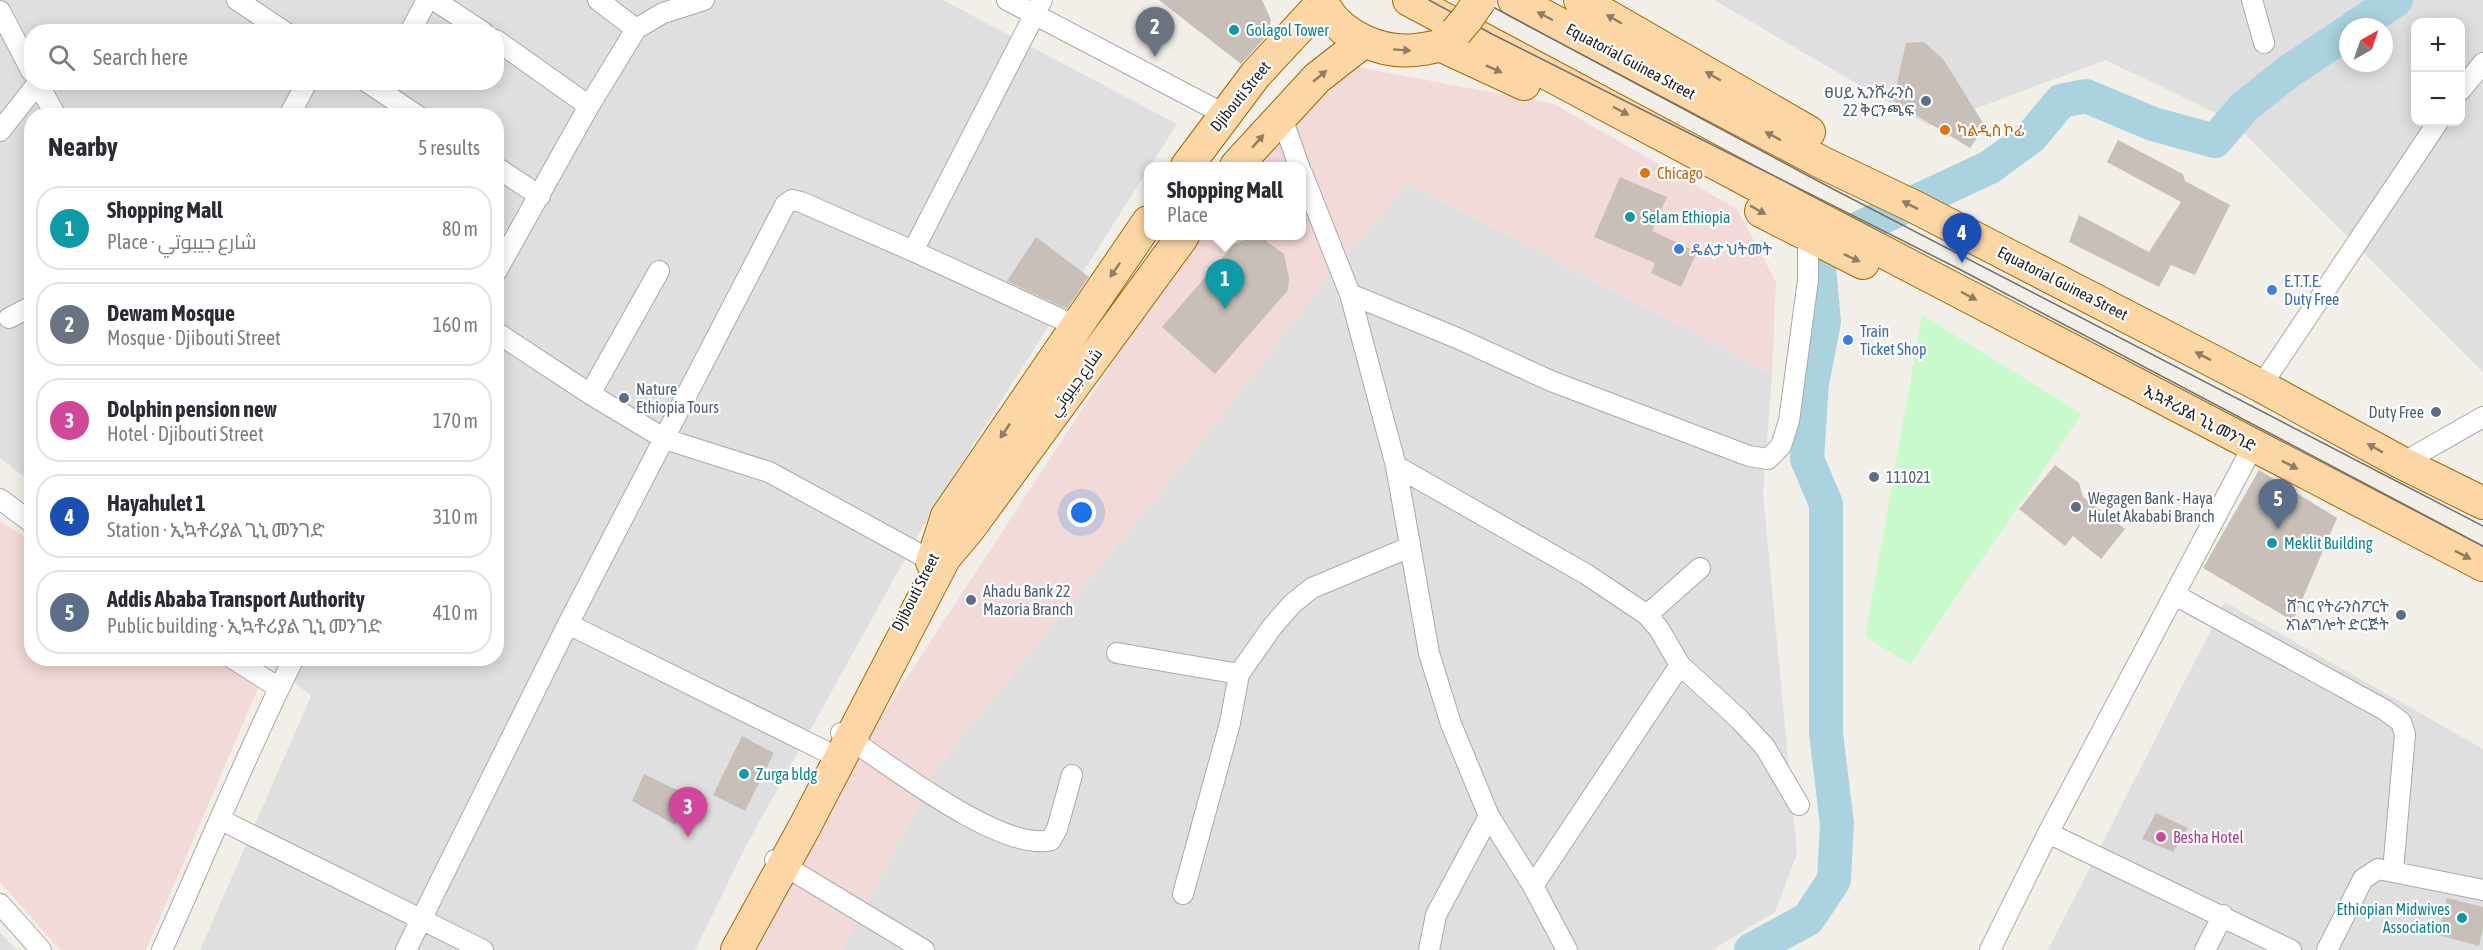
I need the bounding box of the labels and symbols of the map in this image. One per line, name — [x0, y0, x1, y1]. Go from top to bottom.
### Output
pin: 2 — [1136, 8, 1174, 57]
one-way arrow — [1536, 11, 1553, 21]
one-way arrow — [1605, 14, 1622, 24]
north arrow — [2339, 18, 2393, 72]
street label: Equatorial Guinea Street — [1563, 19, 1699, 104]
place label: Golagol Tower — [1246, 21, 1329, 40]
marker: Golagol Tower — [1227, 23, 1241, 37]
one-way arrow — [1392, 45, 1411, 55]
street label: Djibouti Street — [1206, 57, 1275, 135]
one-way arrow — [1485, 64, 1502, 73]
one-way arrow — [1312, 70, 1327, 83]
one-way arrow — [1704, 71, 1721, 81]
place label: ፀሀይ ኢንሹራንስ 22 ቅርንጫፍ — [1824, 83, 1914, 119]
marker: ፀሀይ ኢንሹራንስ 22 ቅርንጫፍ — [1919, 94, 1933, 108]
one-way arrow — [1612, 106, 1629, 116]
place label: ካልዲስ ኮፊ — [1957, 121, 2025, 139]
marker: ካልዲስ ኮፊ — [1938, 123, 1952, 137]
one-way arrow — [1765, 131, 1782, 141]
one-way arrow — [1251, 134, 1264, 149]
place label: Chicago — [1657, 164, 1703, 183]
marker: Chicago — [1638, 166, 1652, 180]
one-way arrow — [1901, 200, 1918, 209]
one-way arrow — [1750, 205, 1767, 215]
place label: Selam Ethiopia — [1642, 208, 1730, 227]
marker: Selam Ethiopia — [1623, 210, 1637, 224]
pin: 4 — [1942, 214, 1982, 263]
place label: ዴልታ ህትመት — [1691, 240, 1773, 258]
marker: ዴልታ ህትመት — [1672, 242, 1686, 256]
street label: Equatorial Guinea Street — [1995, 242, 2131, 325]
one-way arrow — [1844, 254, 1861, 263]
pin: 1 — [1206, 260, 1244, 309]
one-way arrow — [1109, 261, 1121, 277]
place label: E.T.T.E. Duty Free — [2284, 272, 2339, 309]
marker: E.T.T.E. Duty Free — [2265, 283, 2279, 297]
one-way arrow — [1960, 291, 1977, 301]
place label: Train Ticket Shop — [1860, 322, 1927, 359]
marker: Train Ticket Shop — [1841, 333, 1855, 347]
street label: شارع جيبوتي — [1044, 345, 1110, 422]
one-way arrow — [2194, 351, 2212, 361]
place label: Nature Ethiopia Tours — [636, 380, 719, 417]
street label: ኢኳቶሪያል ጊኒ መንገድ — [2141, 381, 2260, 455]
marker: Nature Ethiopia Tours — [617, 391, 631, 405]
place label: Duty Free — [2369, 403, 2424, 422]
marker: Duty Free — [2429, 405, 2443, 419]
one-way arrow — [999, 422, 1011, 438]
one-way arrow — [2366, 443, 2383, 453]
one-way arrow — [2282, 460, 2299, 470]
place label: 111021 — [1886, 468, 1931, 486]
marker: 111021 — [1867, 470, 1881, 484]
pin: 5 — [2258, 480, 2298, 529]
place label: Wegagen Bank - Haya Hulet Akababi Branch — [2088, 489, 2215, 525]
your location — [1067, 498, 1096, 527]
marker: Wegagen Bank - Haya Hulet Akababi Branch — [2069, 500, 2083, 514]
place label: Meklit Building — [2284, 534, 2373, 553]
marker: Meklit Building — [2265, 536, 2279, 550]
street label: Djibouti Street — [888, 550, 943, 634]
one-way arrow — [2455, 550, 2472, 560]
place label: Ahadu Bank 22 Mazoria Branch — [983, 582, 1073, 618]
marker: Ahadu Bank 22 Mazoria Branch — [964, 593, 978, 607]
place label: ሸገር የትራንስፖርት አገልግሎት ድርጅት — [2286, 597, 2389, 633]
marker: ሸገር የትራንስፖርት አገልግሎት ድርጅት — [2394, 608, 2408, 622]
place label: Zurga bldg — [756, 765, 818, 784]
marker: Zurga bldg — [737, 767, 751, 781]
pin: 3 — [668, 788, 708, 837]
place label: Besha Hotel — [2173, 828, 2244, 846]
marker: Besha Hotel — [2154, 830, 2168, 844]
place label: Ethiopian Midwives Association — [2336, 900, 2450, 936]
marker: Ethiopian Midwives Association — [2455, 911, 2469, 925]

